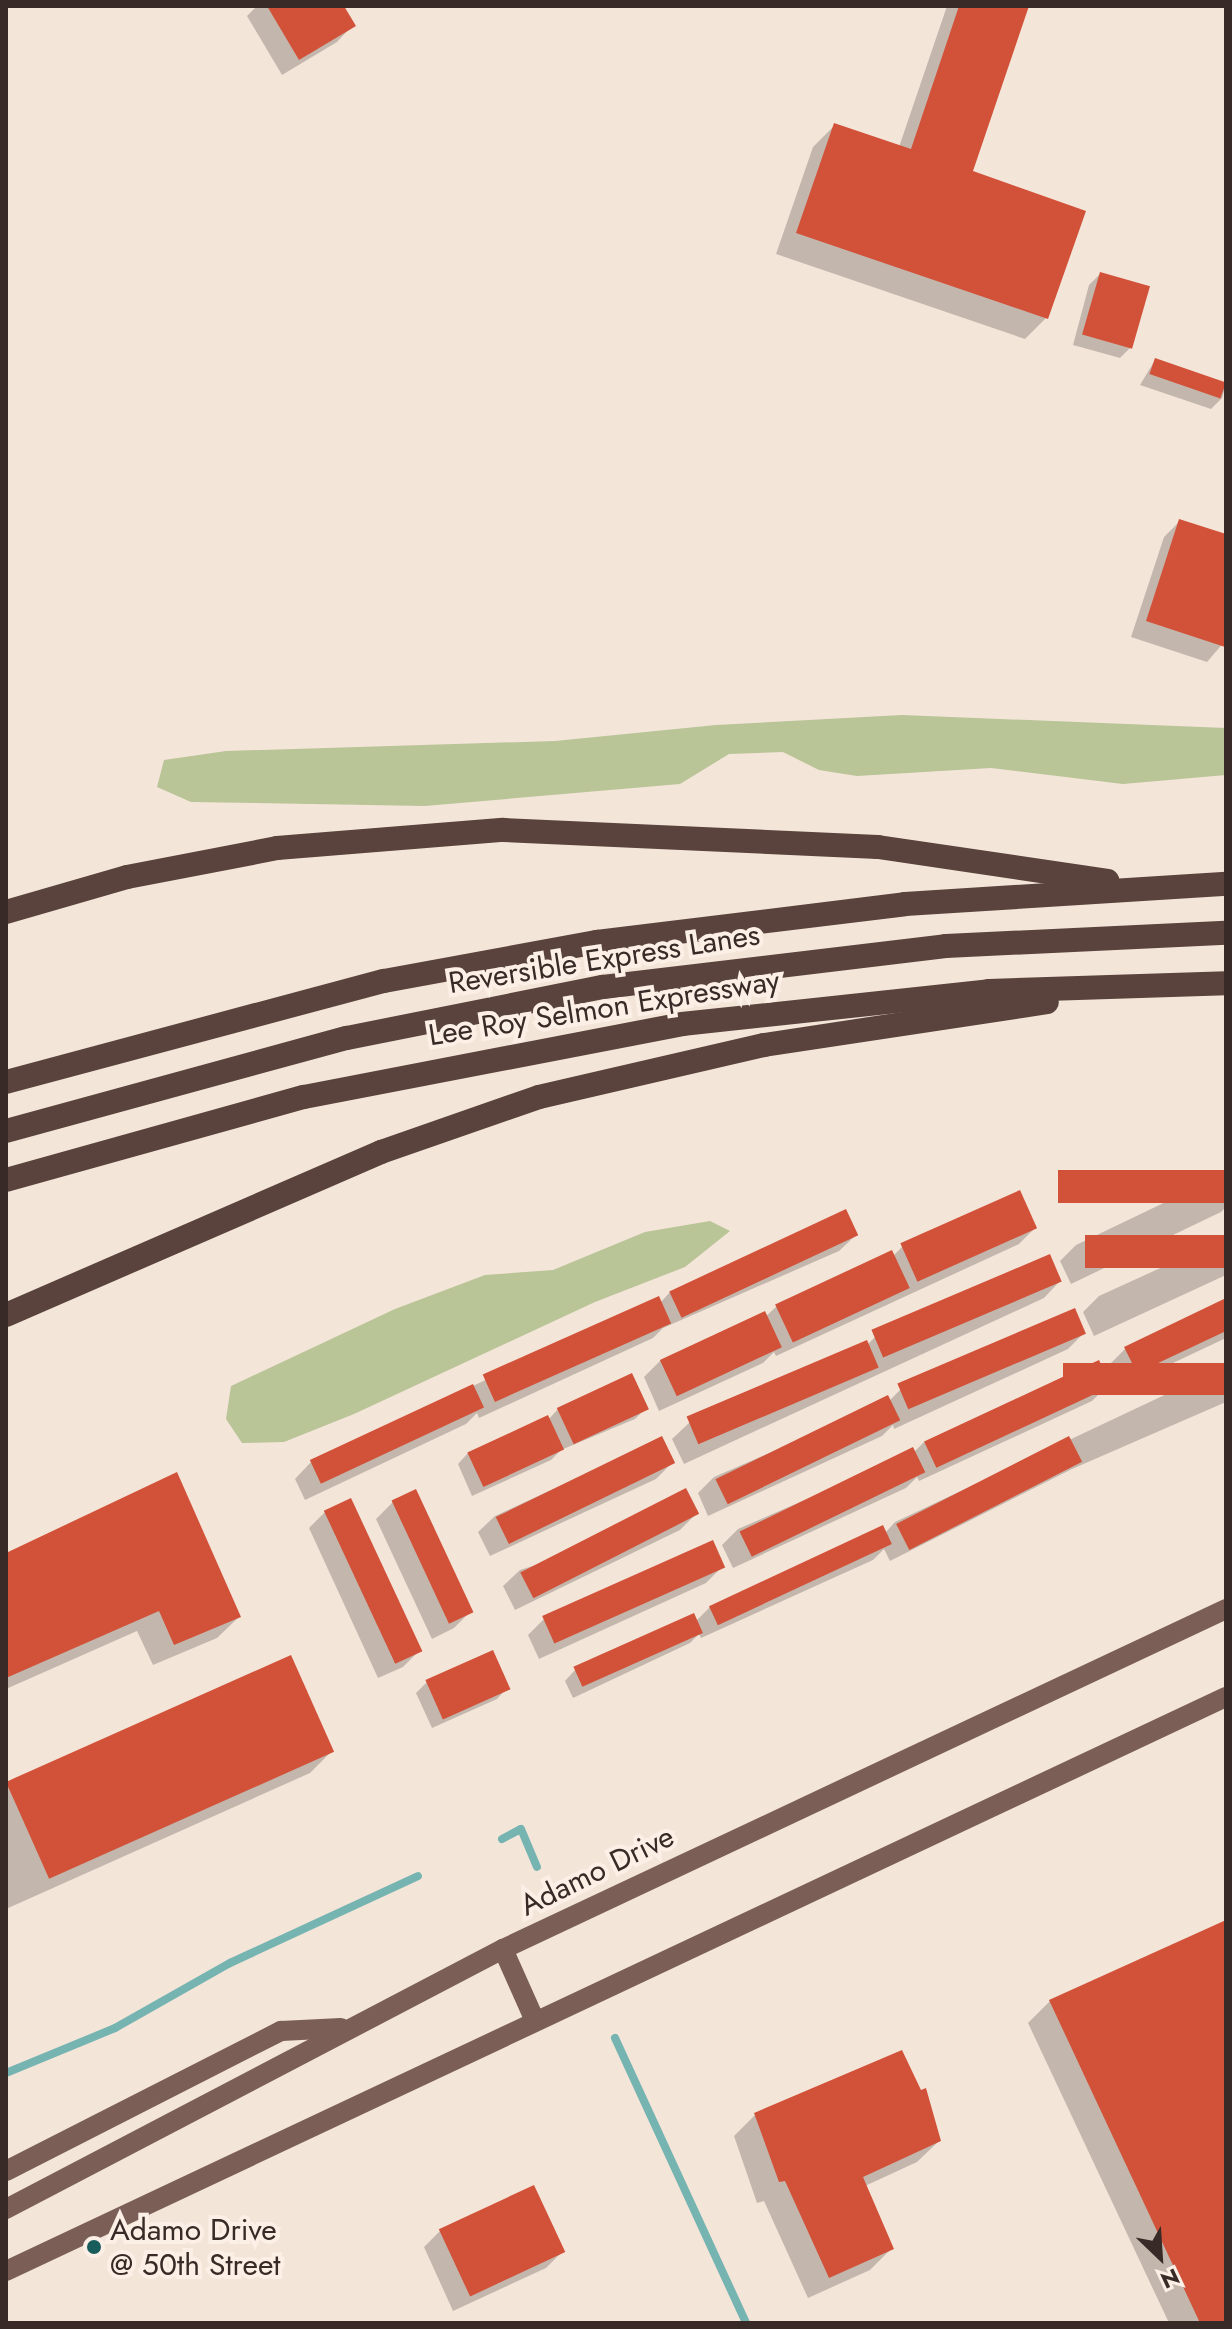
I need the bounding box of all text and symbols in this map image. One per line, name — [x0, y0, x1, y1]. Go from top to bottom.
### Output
street label: Reversible Express Lanes — [446, 917, 762, 1001]
street label: Lee Roy Selmon Expressway — [426, 962, 782, 1054]
street label: Adamo Drive — [514, 1818, 680, 1924]
place label: Adamo Drive @ 50th Street — [110, 2212, 281, 2282]
north arrow — [1120, 2217, 1200, 2297]
marker: Adamo Drive @ 50th Street — [85, 2238, 103, 2256]
text: N — [1155, 2261, 1185, 2297]

